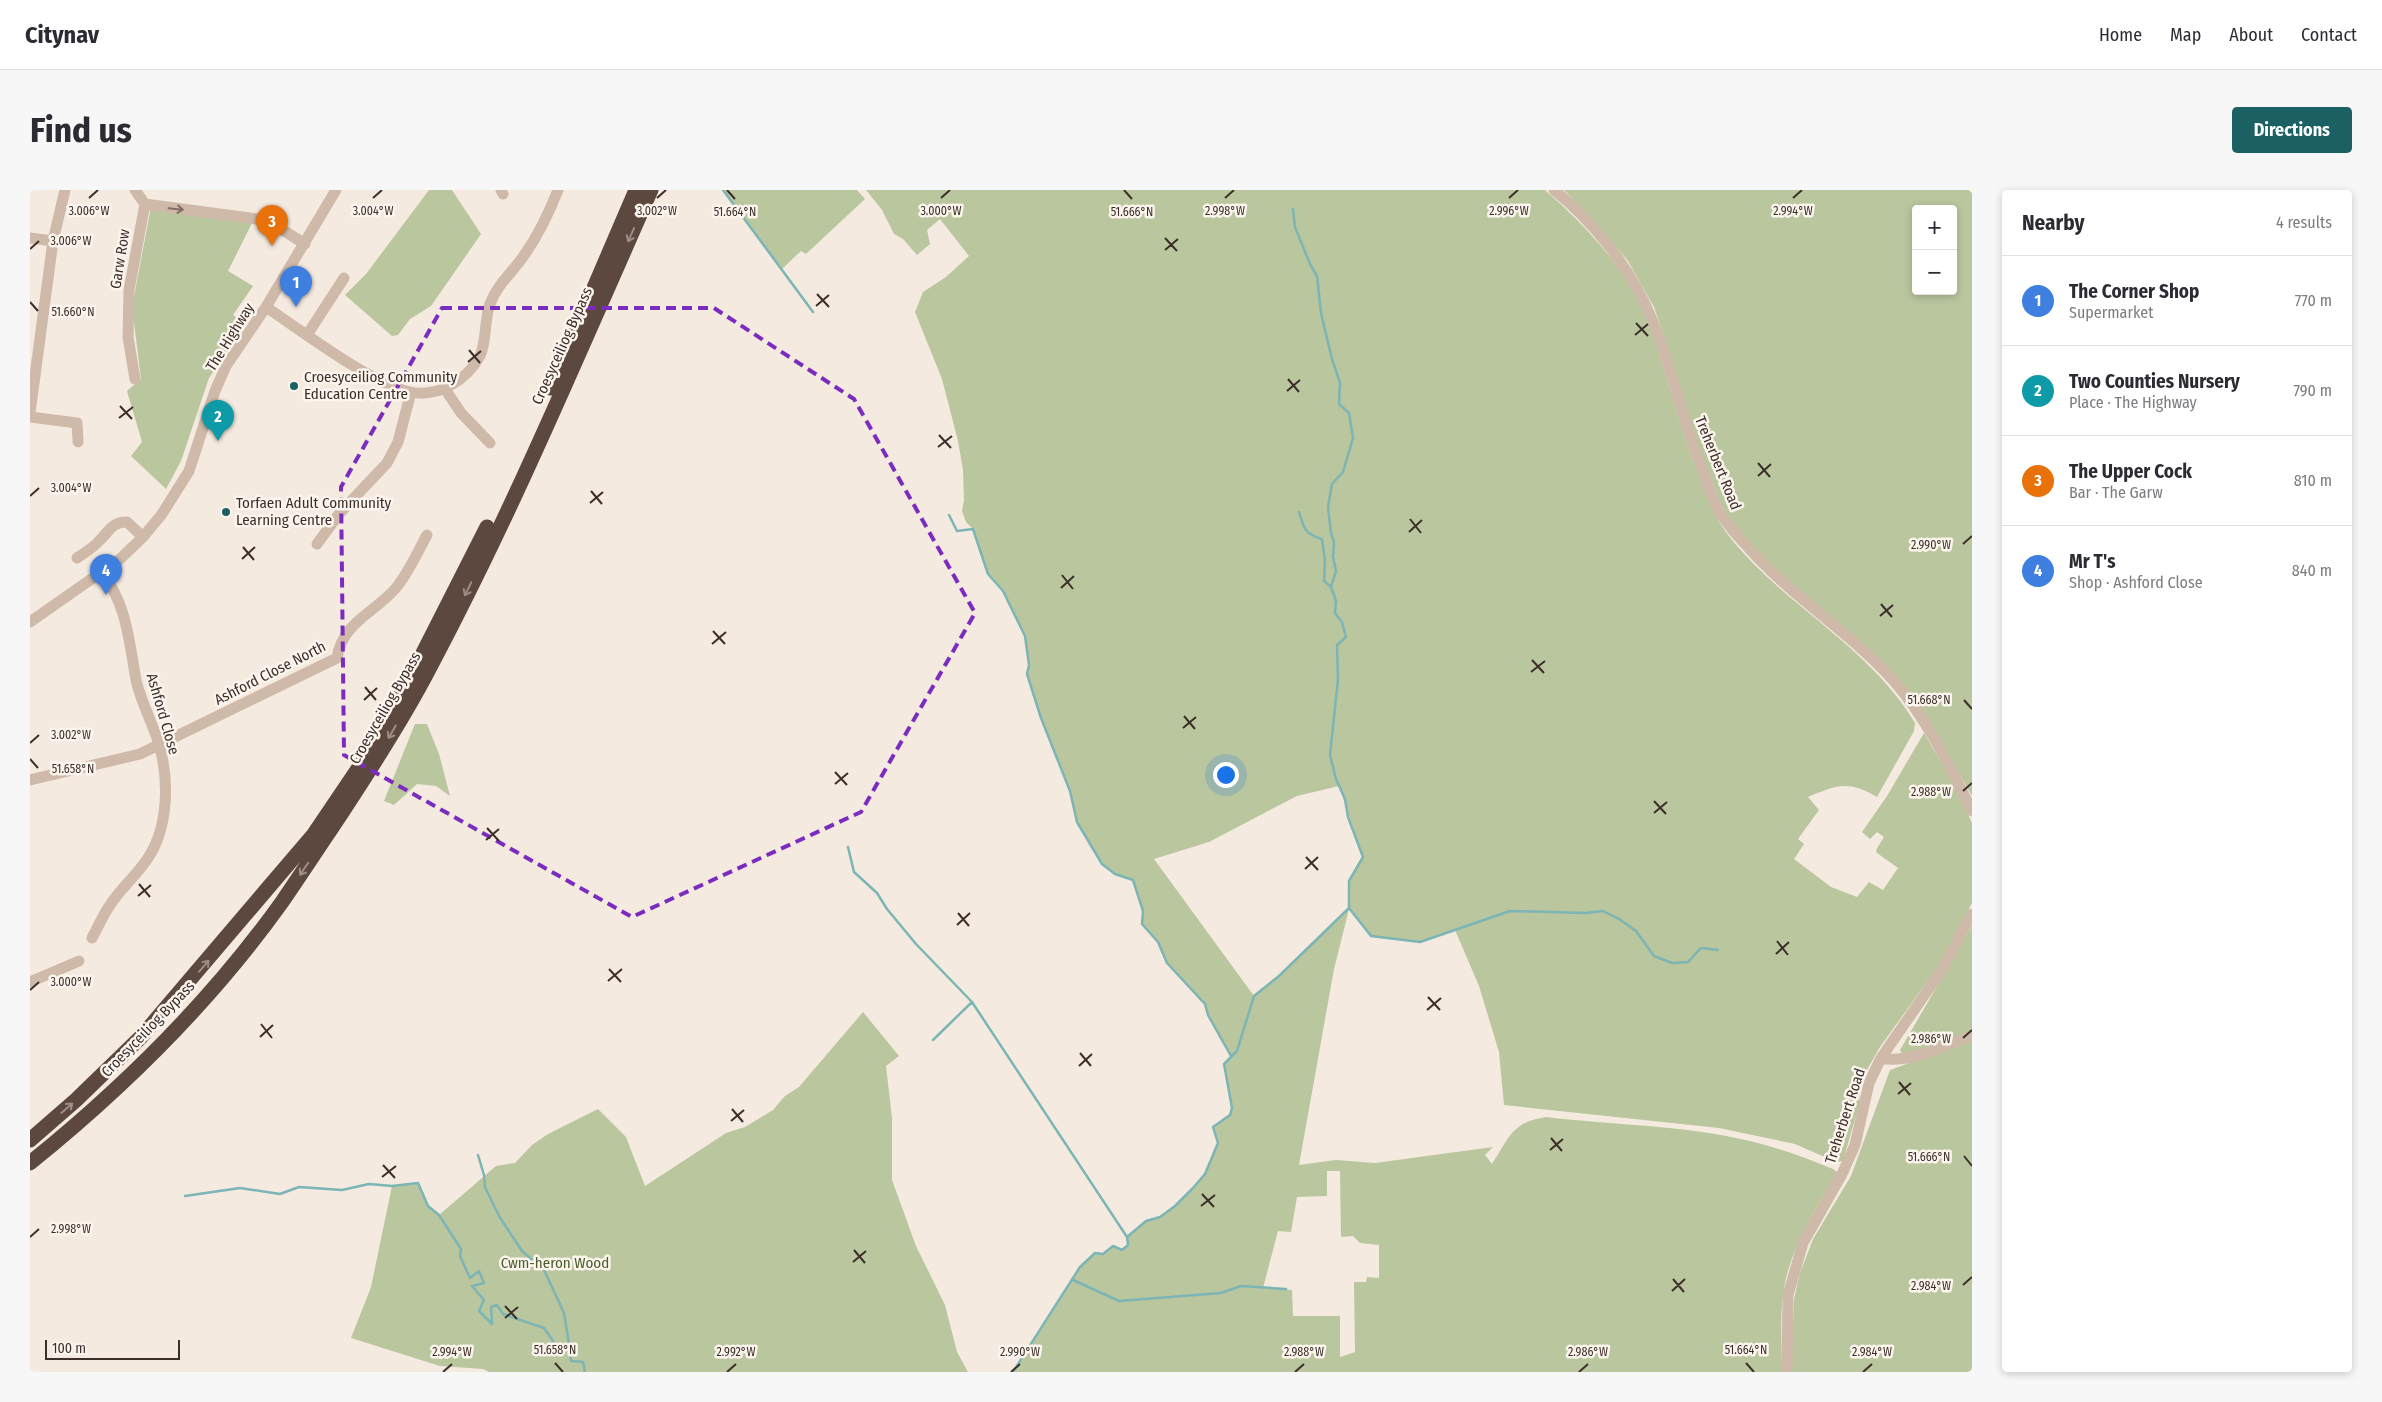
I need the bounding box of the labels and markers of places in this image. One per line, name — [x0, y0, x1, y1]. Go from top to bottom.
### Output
pin: 3 — [256, 205, 288, 246]
pin: 1 — [280, 266, 312, 307]
place label: Croesyceiliog Community Education Centre — [304, 368, 458, 403]
marker: Croesyceiliog Community Education Centre — [288, 380, 300, 392]
pin: 2 — [202, 400, 234, 441]
place label: Torfaen Adult Community Learning Centre — [236, 494, 392, 529]
marker: Torfaen Adult Community Learning Centre — [220, 506, 232, 518]
pin: 4 — [90, 554, 122, 595]

